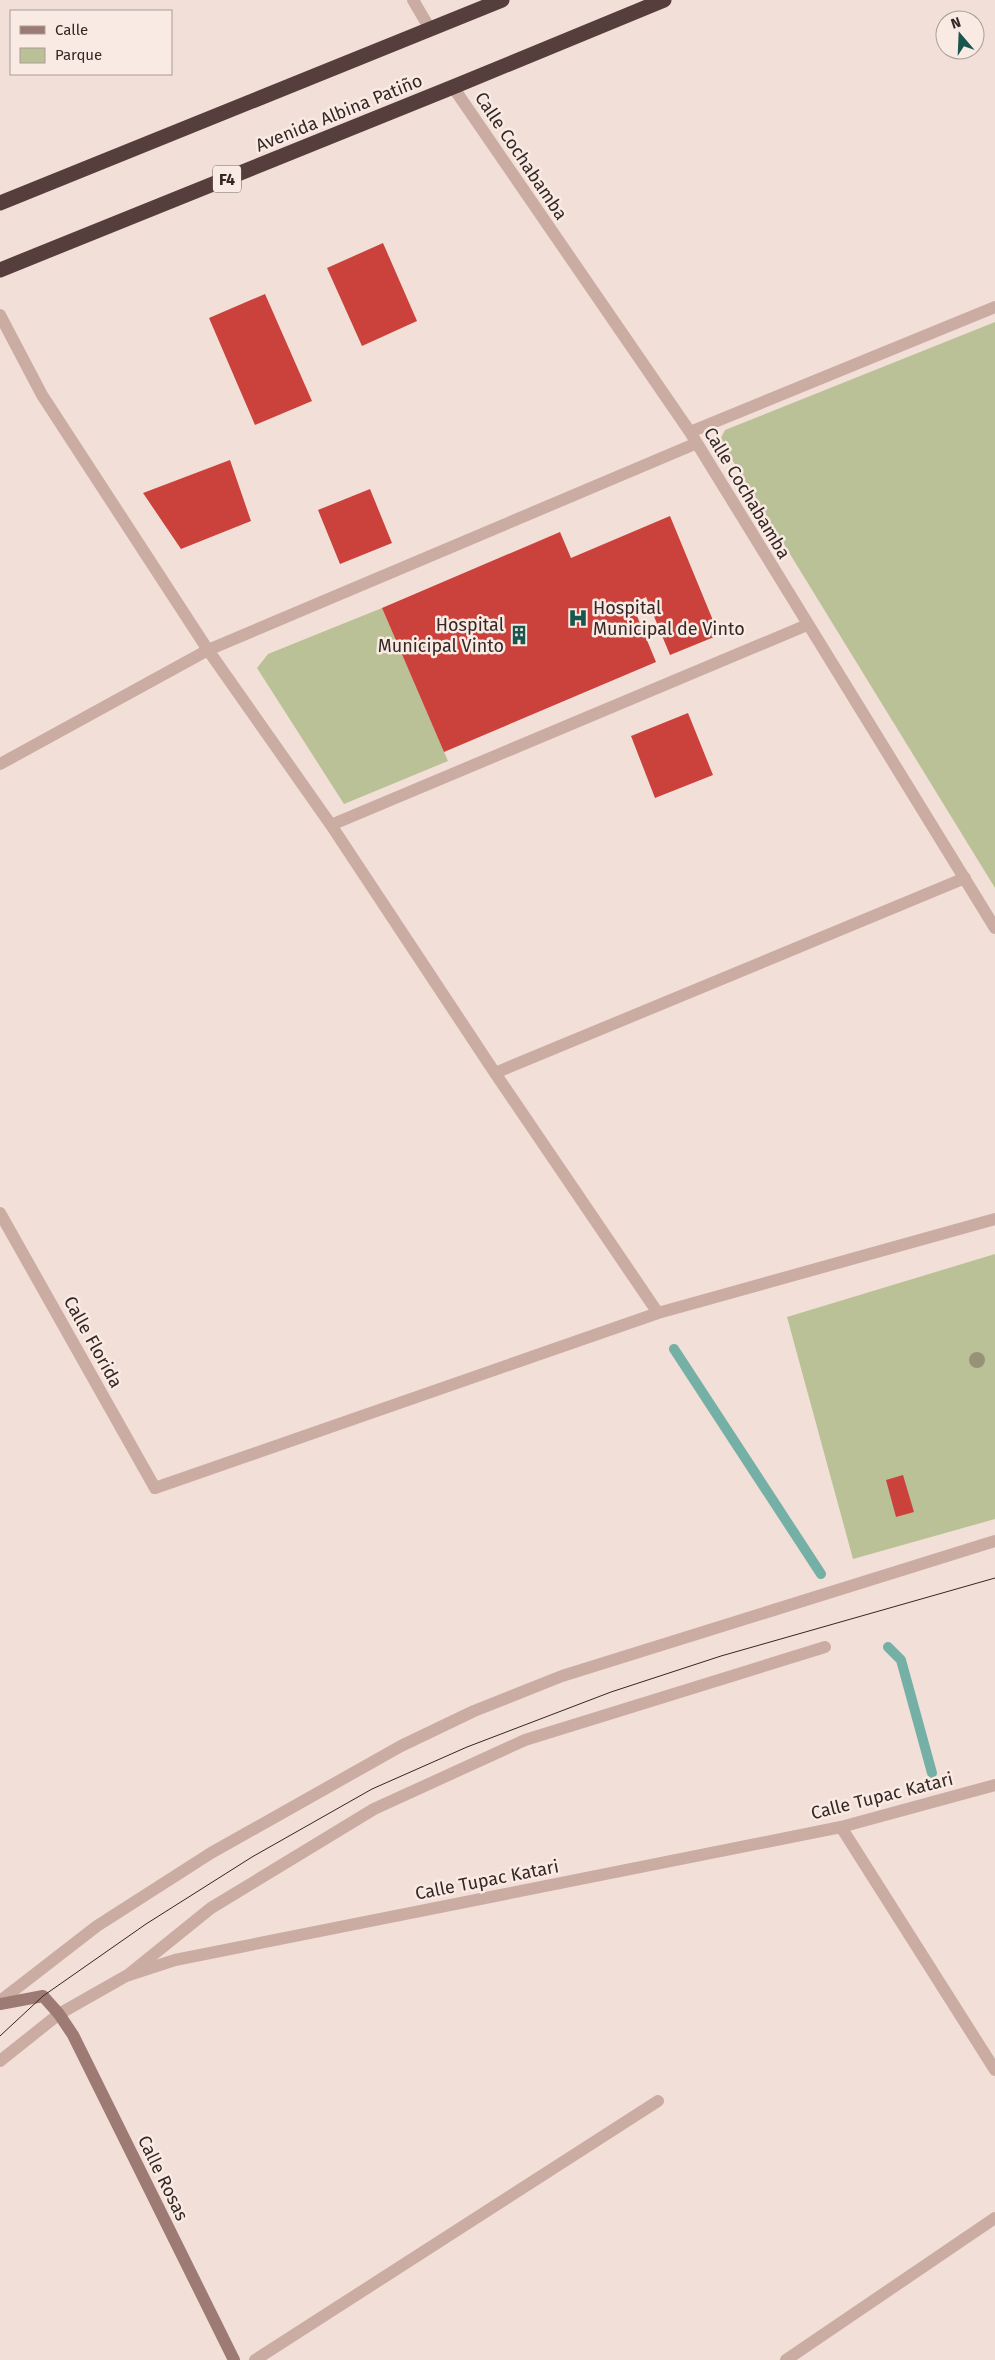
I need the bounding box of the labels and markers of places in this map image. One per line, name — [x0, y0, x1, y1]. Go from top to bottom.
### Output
place label: Hospital Municipal de Vinto — [593, 597, 745, 640]
hospital icon: Hospital Municipal de Vinto — [567, 607, 589, 629]
place label: Hospital Municipal Vinto — [378, 614, 504, 657]
building icon: Hospital Municipal Vinto — [508, 624, 530, 646]

